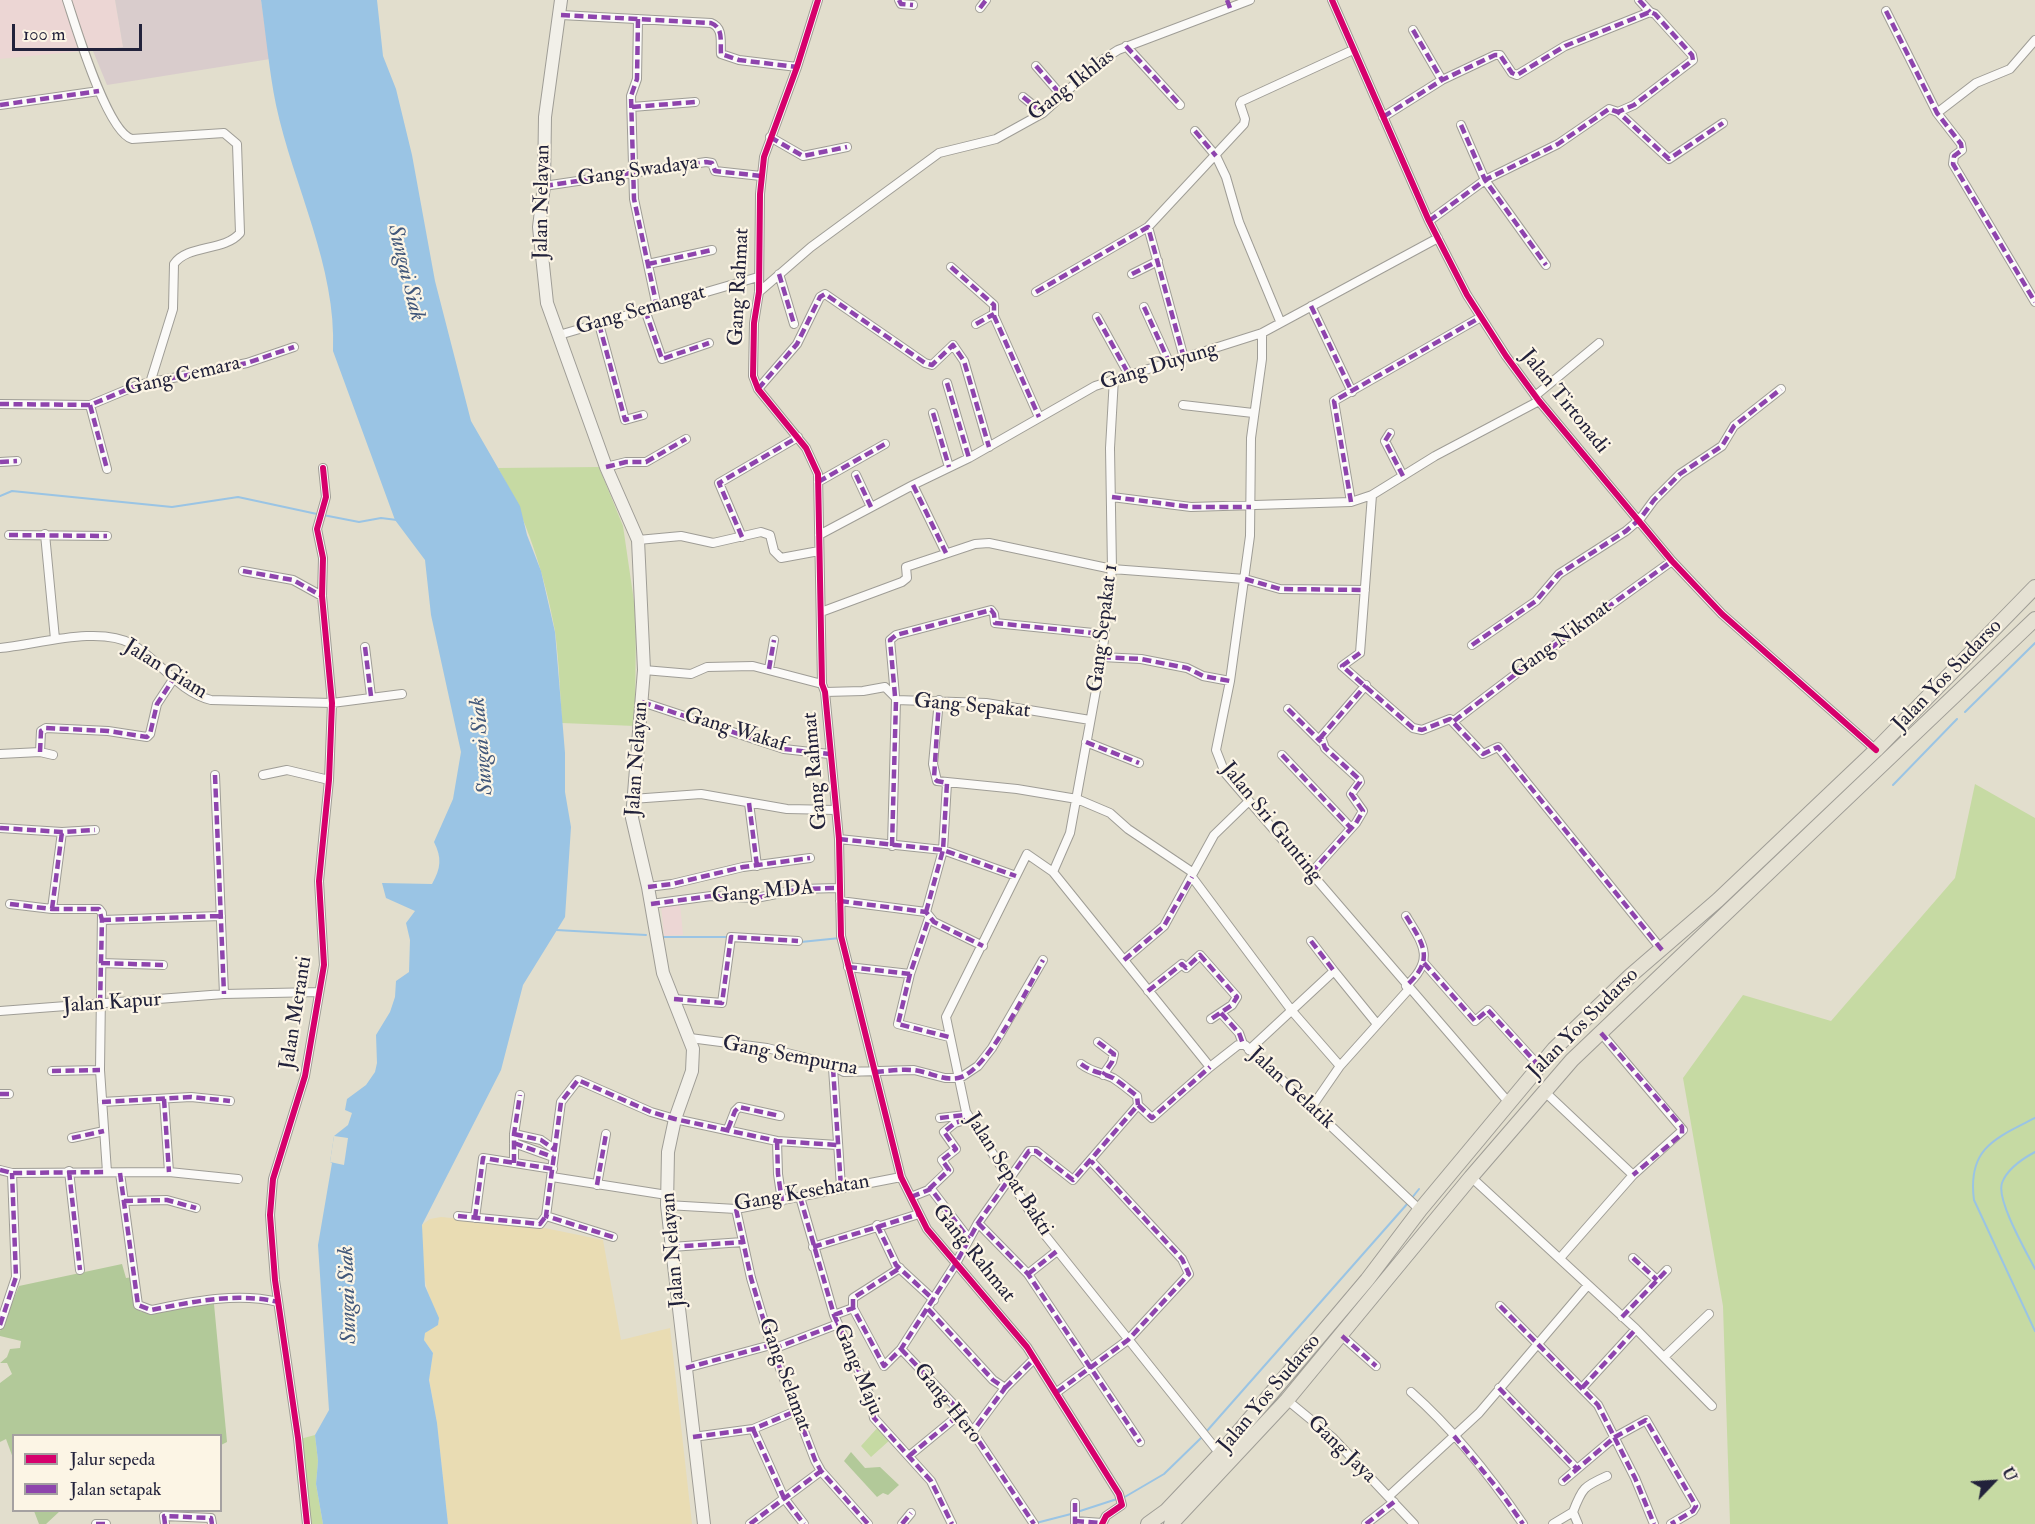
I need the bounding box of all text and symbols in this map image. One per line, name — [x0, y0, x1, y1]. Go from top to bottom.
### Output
scale bar — [15, 12, 146, 50]
text: 100 m — [23, 23, 66, 46]
street label: Gang Ikhlas — [1024, 45, 1120, 127]
street label: Jalan Nelayan — [529, 144, 557, 260]
street label: Gang Swadaya — [576, 151, 700, 193]
water label: Sungai Siak — [380, 222, 430, 324]
street label: Gang Rahmat — [724, 227, 756, 347]
street label: Gang Semangat — [573, 280, 709, 342]
street label: Gang Duyung — [1097, 337, 1221, 397]
street label: Jalan Tirtonadi — [1514, 345, 1614, 459]
street label: Gang Cemara — [123, 352, 243, 402]
street label: Gang Sepakat 1 — [1084, 563, 1124, 693]
street label: Gang Nikmat — [1507, 595, 1617, 685]
street label: Jalan Yos Sudarso — [1888, 615, 2008, 737]
street label: Jalan Giam — [118, 634, 212, 706]
street label: Gang Sepakat — [913, 689, 1031, 725]
water label: Sungai Siak — [466, 696, 500, 796]
street label: Jalan Nelayan — [621, 701, 655, 817]
street label: Gang Wakaf — [681, 704, 789, 758]
street label: Gang Rahmat — [798, 711, 834, 831]
street label: Jalan Sri Gunting — [1215, 758, 1327, 888]
street label: Gang MDA — [711, 876, 815, 910]
street label: Jalan Meranti — [276, 955, 318, 1071]
street label: Jalan Yos Sudarso — [1523, 963, 1645, 1085]
street label: Jalan Kapur — [62, 988, 162, 1020]
street label: Gang Sempurna — [720, 1032, 860, 1082]
street label: Jalan Gelatik — [1243, 1043, 1339, 1135]
street label: Jalan Sepat Bakti — [959, 1109, 1057, 1241]
street label: Gang Kesehatan — [732, 1170, 872, 1218]
street label: Jalan Nelayan — [656, 1191, 692, 1309]
street label: Gang Rahmat — [926, 1200, 1020, 1308]
water label: Sungai Siak — [334, 1246, 364, 1344]
street label: Gang Selamat — [752, 1315, 816, 1435]
street label: Gang Maju — [827, 1321, 887, 1419]
street label: Jalan Yos Sudarso — [1213, 1330, 1327, 1458]
street label: Gang Hero — [907, 1359, 987, 1449]
street label: Gang Jaya — [1301, 1411, 1381, 1489]
legend — [12, 1434, 222, 1512]
text: Jalur sepeda — [70, 1448, 155, 1471]
north arrow — [1963, 1452, 2023, 1512]
text: U — [1997, 1464, 2021, 1485]
text: Jalan setapak — [70, 1478, 161, 1501]

